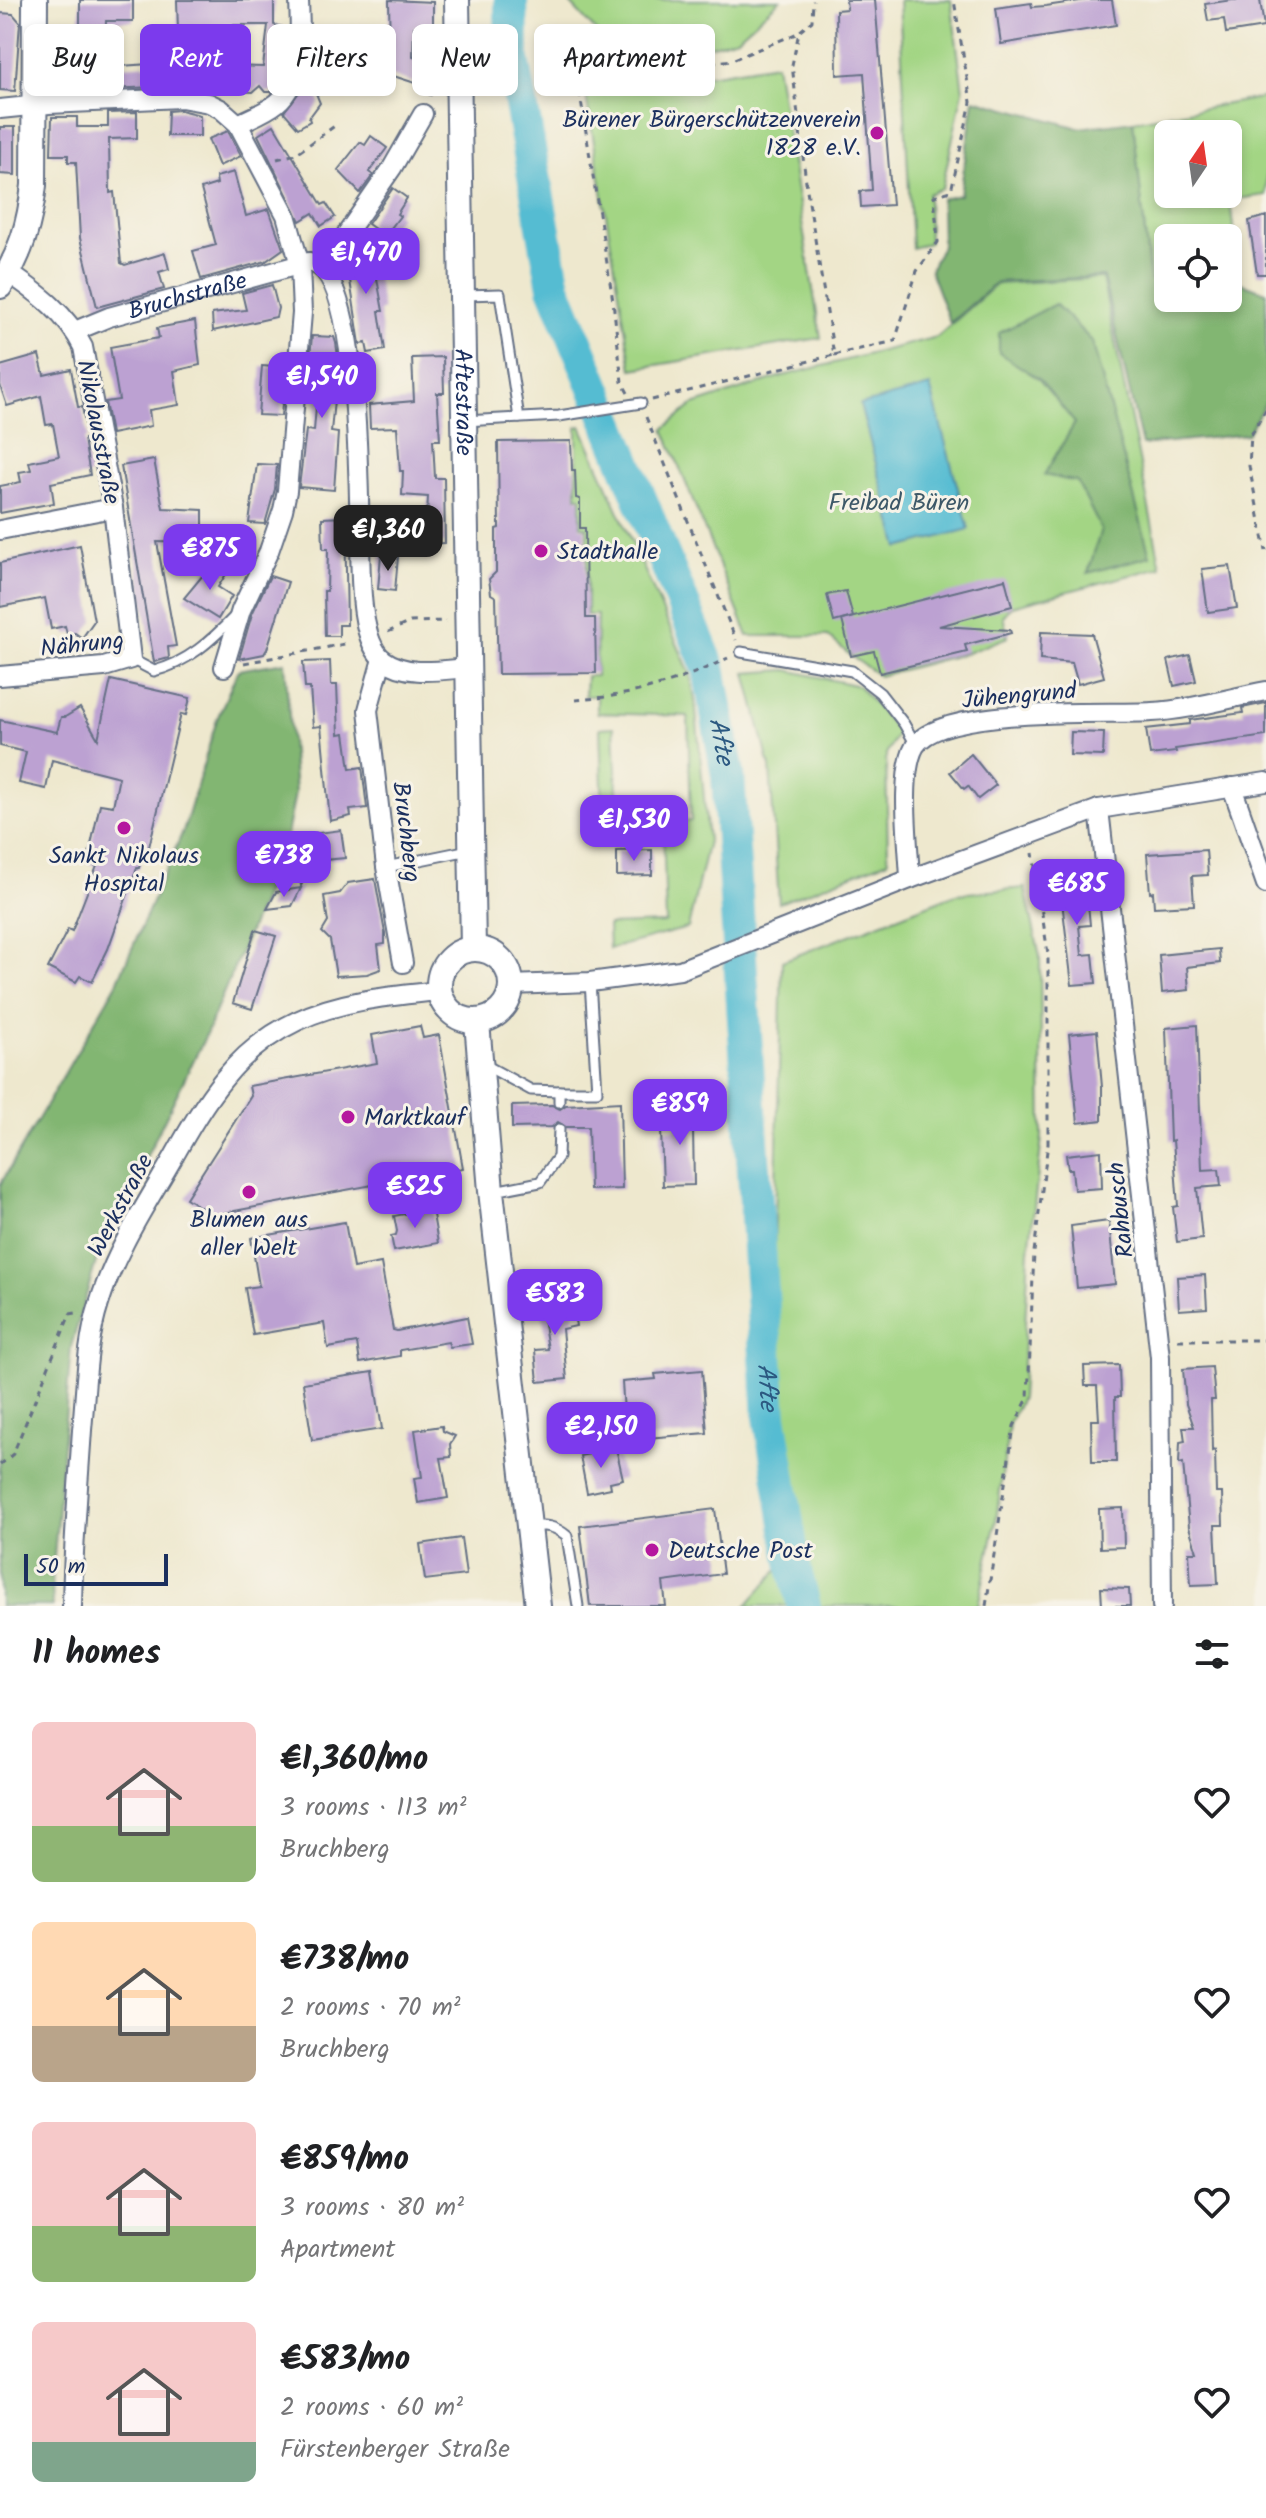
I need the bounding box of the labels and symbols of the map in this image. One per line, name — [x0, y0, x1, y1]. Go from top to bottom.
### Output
place label: Bürener Bürgerschützenverein 1828 e.V. — [563, 101, 861, 168]
north arrow — [1154, 120, 1242, 208]
marker: Bürener Bürgerschützenverein 1828 e.V. — [868, 124, 886, 142]
pin: €1,470 — [301, 228, 431, 296]
street label: Bruchstraße — [124, 262, 252, 332]
street label: Aftestraße — [442, 348, 483, 456]
pin: €1,540 — [257, 352, 387, 420]
street label: Nikolausstraße — [64, 357, 131, 508]
park label: Freibad Büren — [829, 484, 969, 523]
pin: €1,360 — [323, 505, 453, 573]
pin: €875 — [163, 524, 257, 592]
place label: Stadthalle — [557, 533, 658, 572]
marker: Stadthalle — [532, 542, 550, 560]
street label: Nährung — [38, 622, 126, 669]
street label: Jühengrund — [960, 672, 1079, 721]
water label: Afte — [695, 714, 745, 770]
street label: Bruchberg — [380, 780, 431, 885]
pin: €1,530 — [569, 795, 699, 863]
marker: Sankt Nikolaus Hospital — [115, 819, 133, 837]
pin: €738 — [237, 831, 331, 899]
place label: Sankt Nikolaus Hospital — [49, 837, 199, 904]
pin: €685 — [1030, 859, 1124, 927]
pin: €859 — [633, 1079, 727, 1147]
place label: Marktkauf — [364, 1099, 469, 1138]
marker: Marktkauf — [339, 1108, 357, 1126]
street label: Werkstraße — [78, 1147, 165, 1264]
street label: Rahbusch — [1097, 1160, 1146, 1260]
pin: €525 — [368, 1162, 462, 1230]
marker: Blumen aus aller Welt — [240, 1183, 258, 1201]
place label: Blumen aus aller Welt — [190, 1201, 308, 1268]
pin: €583 — [508, 1269, 602, 1337]
water label: Afte — [744, 1362, 789, 1414]
pin: €2,150 — [536, 1402, 666, 1470]
place label: Deutsche Post — [668, 1532, 813, 1571]
marker: Deutsche Post — [643, 1541, 661, 1559]
scale bar — [24, 1550, 168, 1586]

